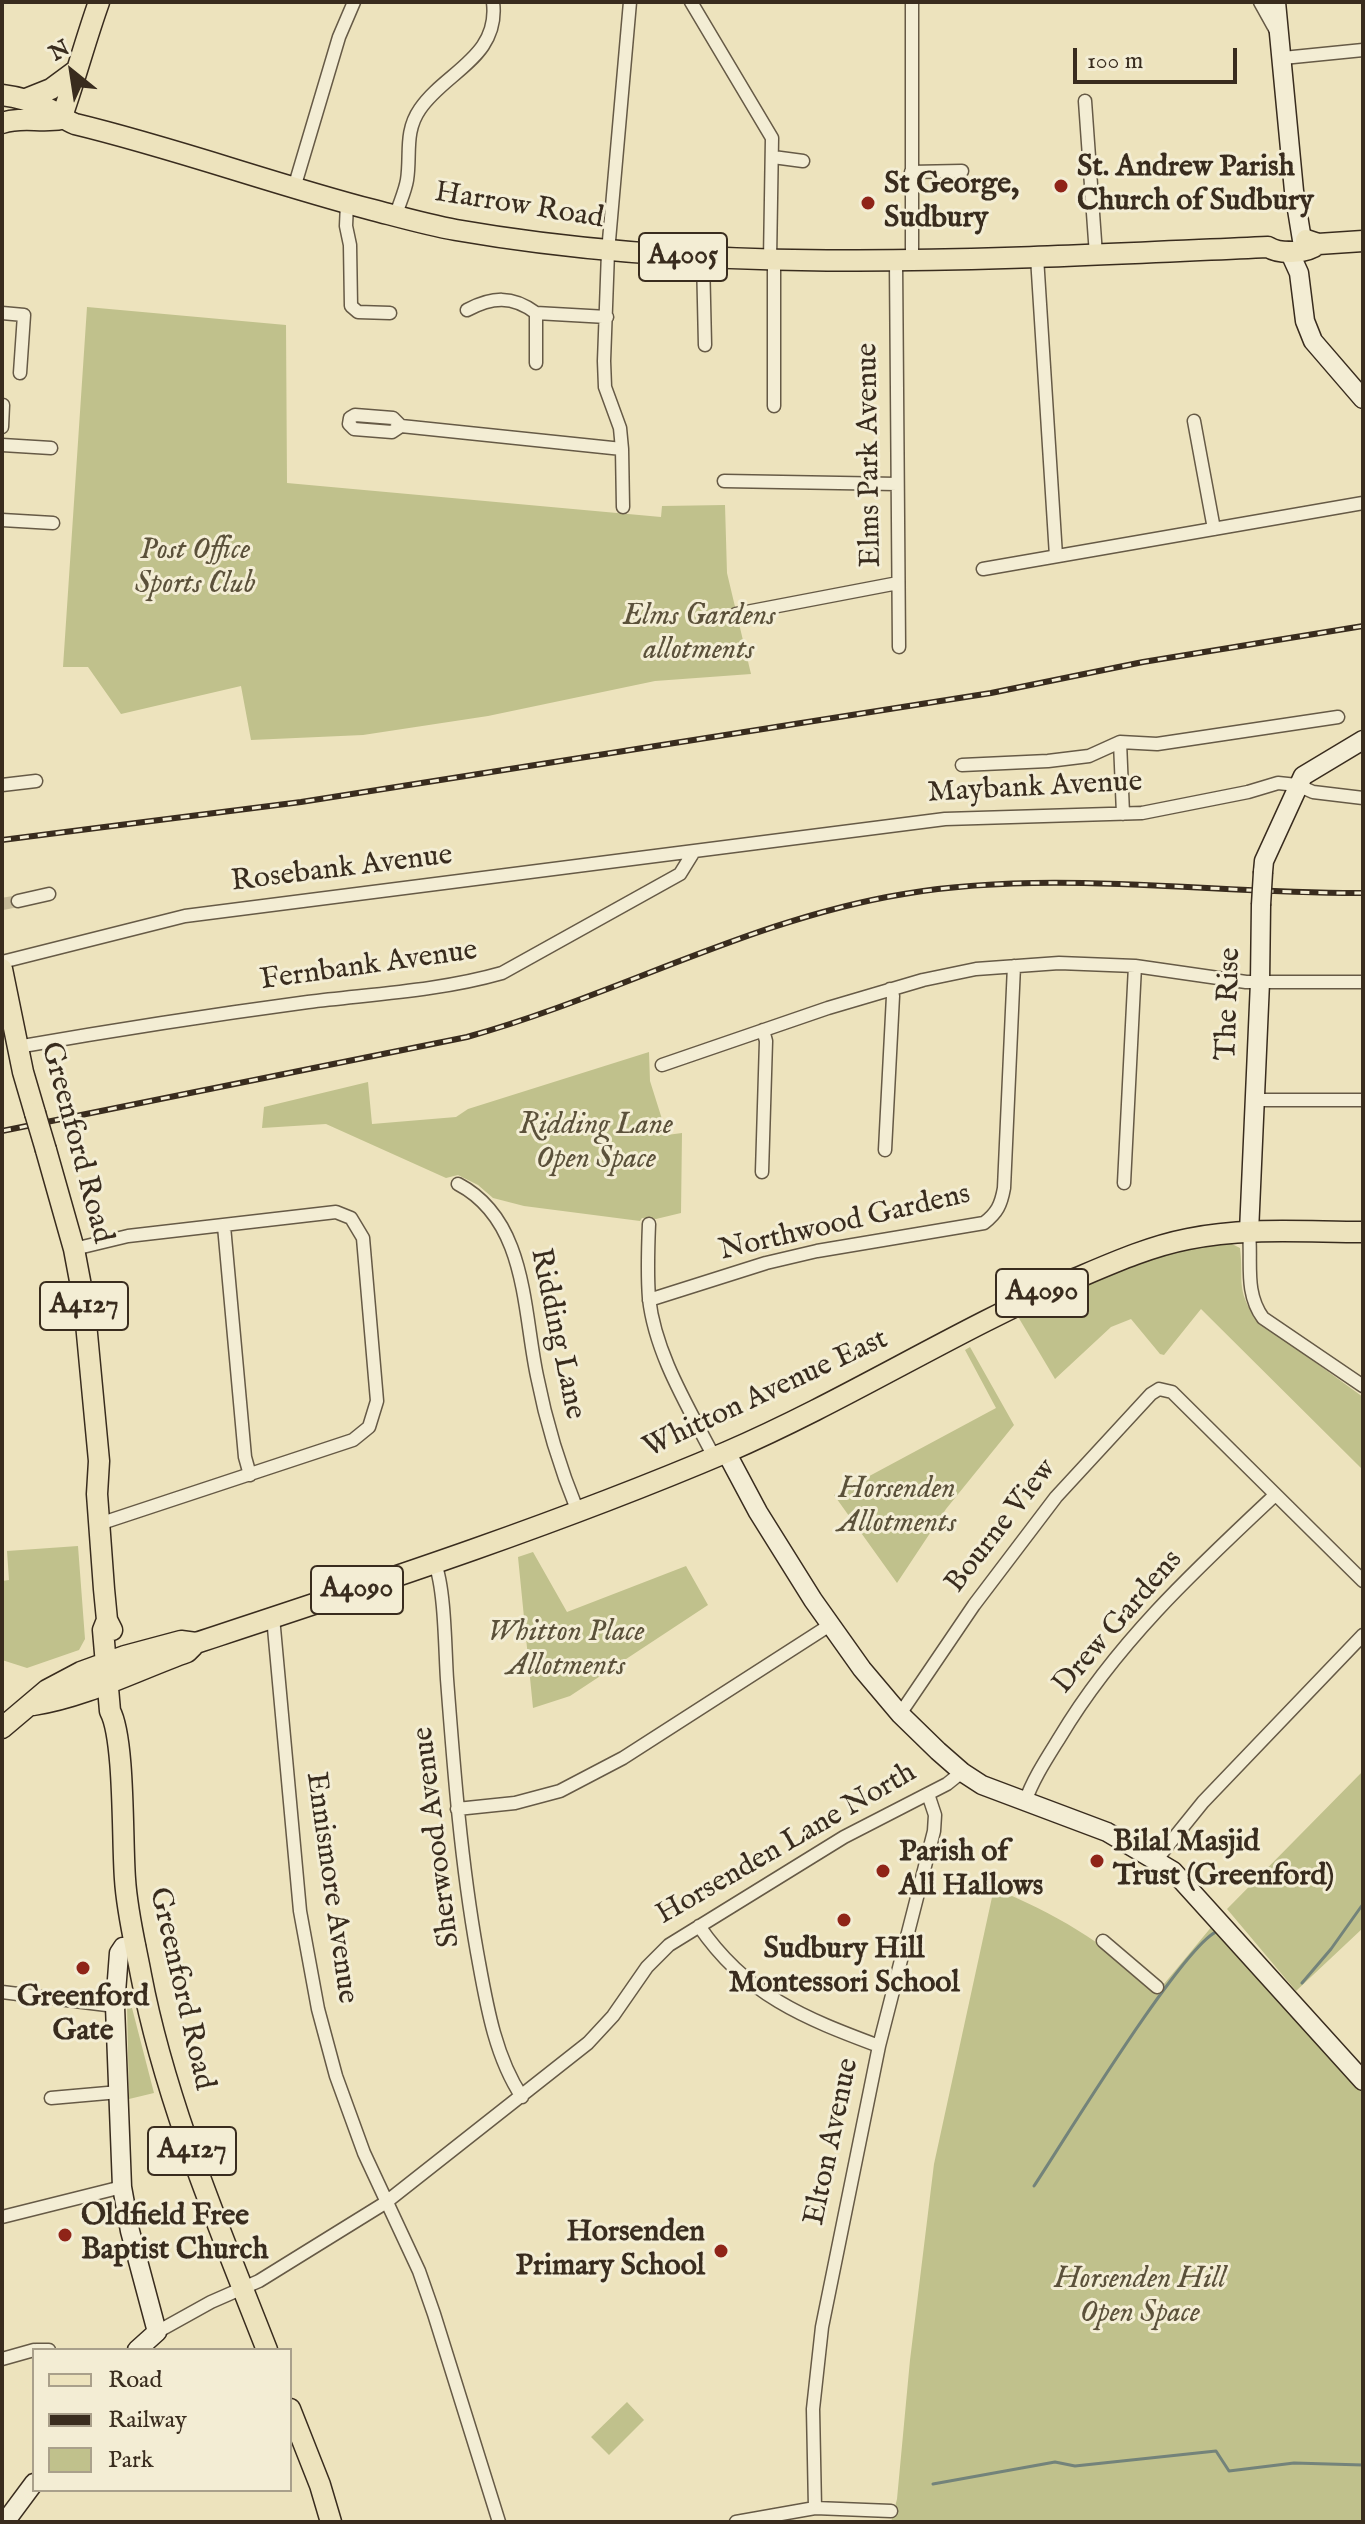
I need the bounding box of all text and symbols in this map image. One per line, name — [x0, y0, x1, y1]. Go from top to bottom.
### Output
north arrow — [32, 32, 112, 112]
scale bar — [1077, 32, 1241, 82]
text: N — [45, 34, 75, 68]
text: 100 m — [1087, 46, 1143, 77]
place label: St. Andrew Parish Church of Sudbury — [1077, 151, 1314, 222]
place label: St George, Sudbury — [884, 168, 1019, 238]
street label: Harrow Road — [432, 176, 606, 238]
marker: St. Andrew Parish Church of Sudbury — [1052, 177, 1070, 195]
marker: St George, Sudbury — [859, 194, 877, 212]
road number: A4005 — [639, 233, 727, 281]
street label: Elms Park Avenue — [851, 342, 891, 568]
park label: Post Office Sports Club — [135, 534, 255, 604]
park label: Elms Gardens allotments — [622, 600, 776, 670]
street label: Maybank Avenue — [927, 765, 1143, 813]
street label: Rosebank Avenue — [229, 839, 455, 901]
street label: Fernbank Avenue — [258, 934, 480, 1000]
street label: The Rise — [1210, 947, 1250, 1061]
street label: Greenford Road — [31, 1039, 119, 1247]
park label: Ridding Lane Open Space — [519, 1109, 673, 1180]
street label: Northwood Gardens — [716, 1178, 974, 1270]
street label: Ridding Lane — [520, 1245, 592, 1423]
road number: A4090 — [996, 1269, 1088, 1317]
road number: A4127 — [40, 1282, 128, 1330]
street label: Whitton Avenue East — [638, 1323, 894, 1467]
street label: Bourne View — [939, 1453, 1065, 1601]
park label: Horsenden Allotments — [838, 1473, 956, 1544]
street label: Drew Gardens — [1047, 1544, 1191, 1702]
road number: A4090 — [311, 1566, 403, 1614]
park label: Whitton Place Allotments — [487, 1616, 645, 1686]
street label: Sherwood Avenue — [407, 1725, 469, 1949]
street label: Horsenden Lane North — [651, 1756, 923, 1934]
street label: Ennismore Avenue — [296, 1770, 364, 2006]
place label: Bilal Masjid Trust (Greenford) — [1113, 1826, 1334, 1896]
place label: Parish of All Hallows — [899, 1836, 1043, 1906]
marker: Bilal Masjid Trust (Greenford) — [1088, 1852, 1106, 1870]
marker: Parish of All Hallows — [874, 1862, 892, 1880]
street label: Greenford Road — [139, 1884, 221, 2094]
marker: Sudbury Hill Montessori School — [835, 1911, 853, 1929]
place label: Sudbury Hill Montessori School — [728, 1933, 960, 2004]
marker: Greenford Gate — [74, 1959, 92, 1977]
place label: Greenford Gate — [17, 1981, 149, 2052]
street label: Elton Avenue — [798, 2055, 868, 2229]
road number: A4127 — [148, 2127, 236, 2175]
place label: Oldfield Free Baptist Church — [81, 2200, 268, 2270]
place label: Horsenden Primary School — [516, 2216, 705, 2286]
marker: Oldfield Free Baptist Church — [56, 2226, 74, 2244]
marker: Horsenden Primary School — [712, 2242, 730, 2260]
park label: Horsenden Hill Open Space — [1054, 2263, 1226, 2334]
legend — [32, 2348, 292, 2492]
text: Road — [108, 2365, 162, 2396]
text: Railway — [108, 2405, 187, 2436]
text: Park — [108, 2445, 154, 2476]

